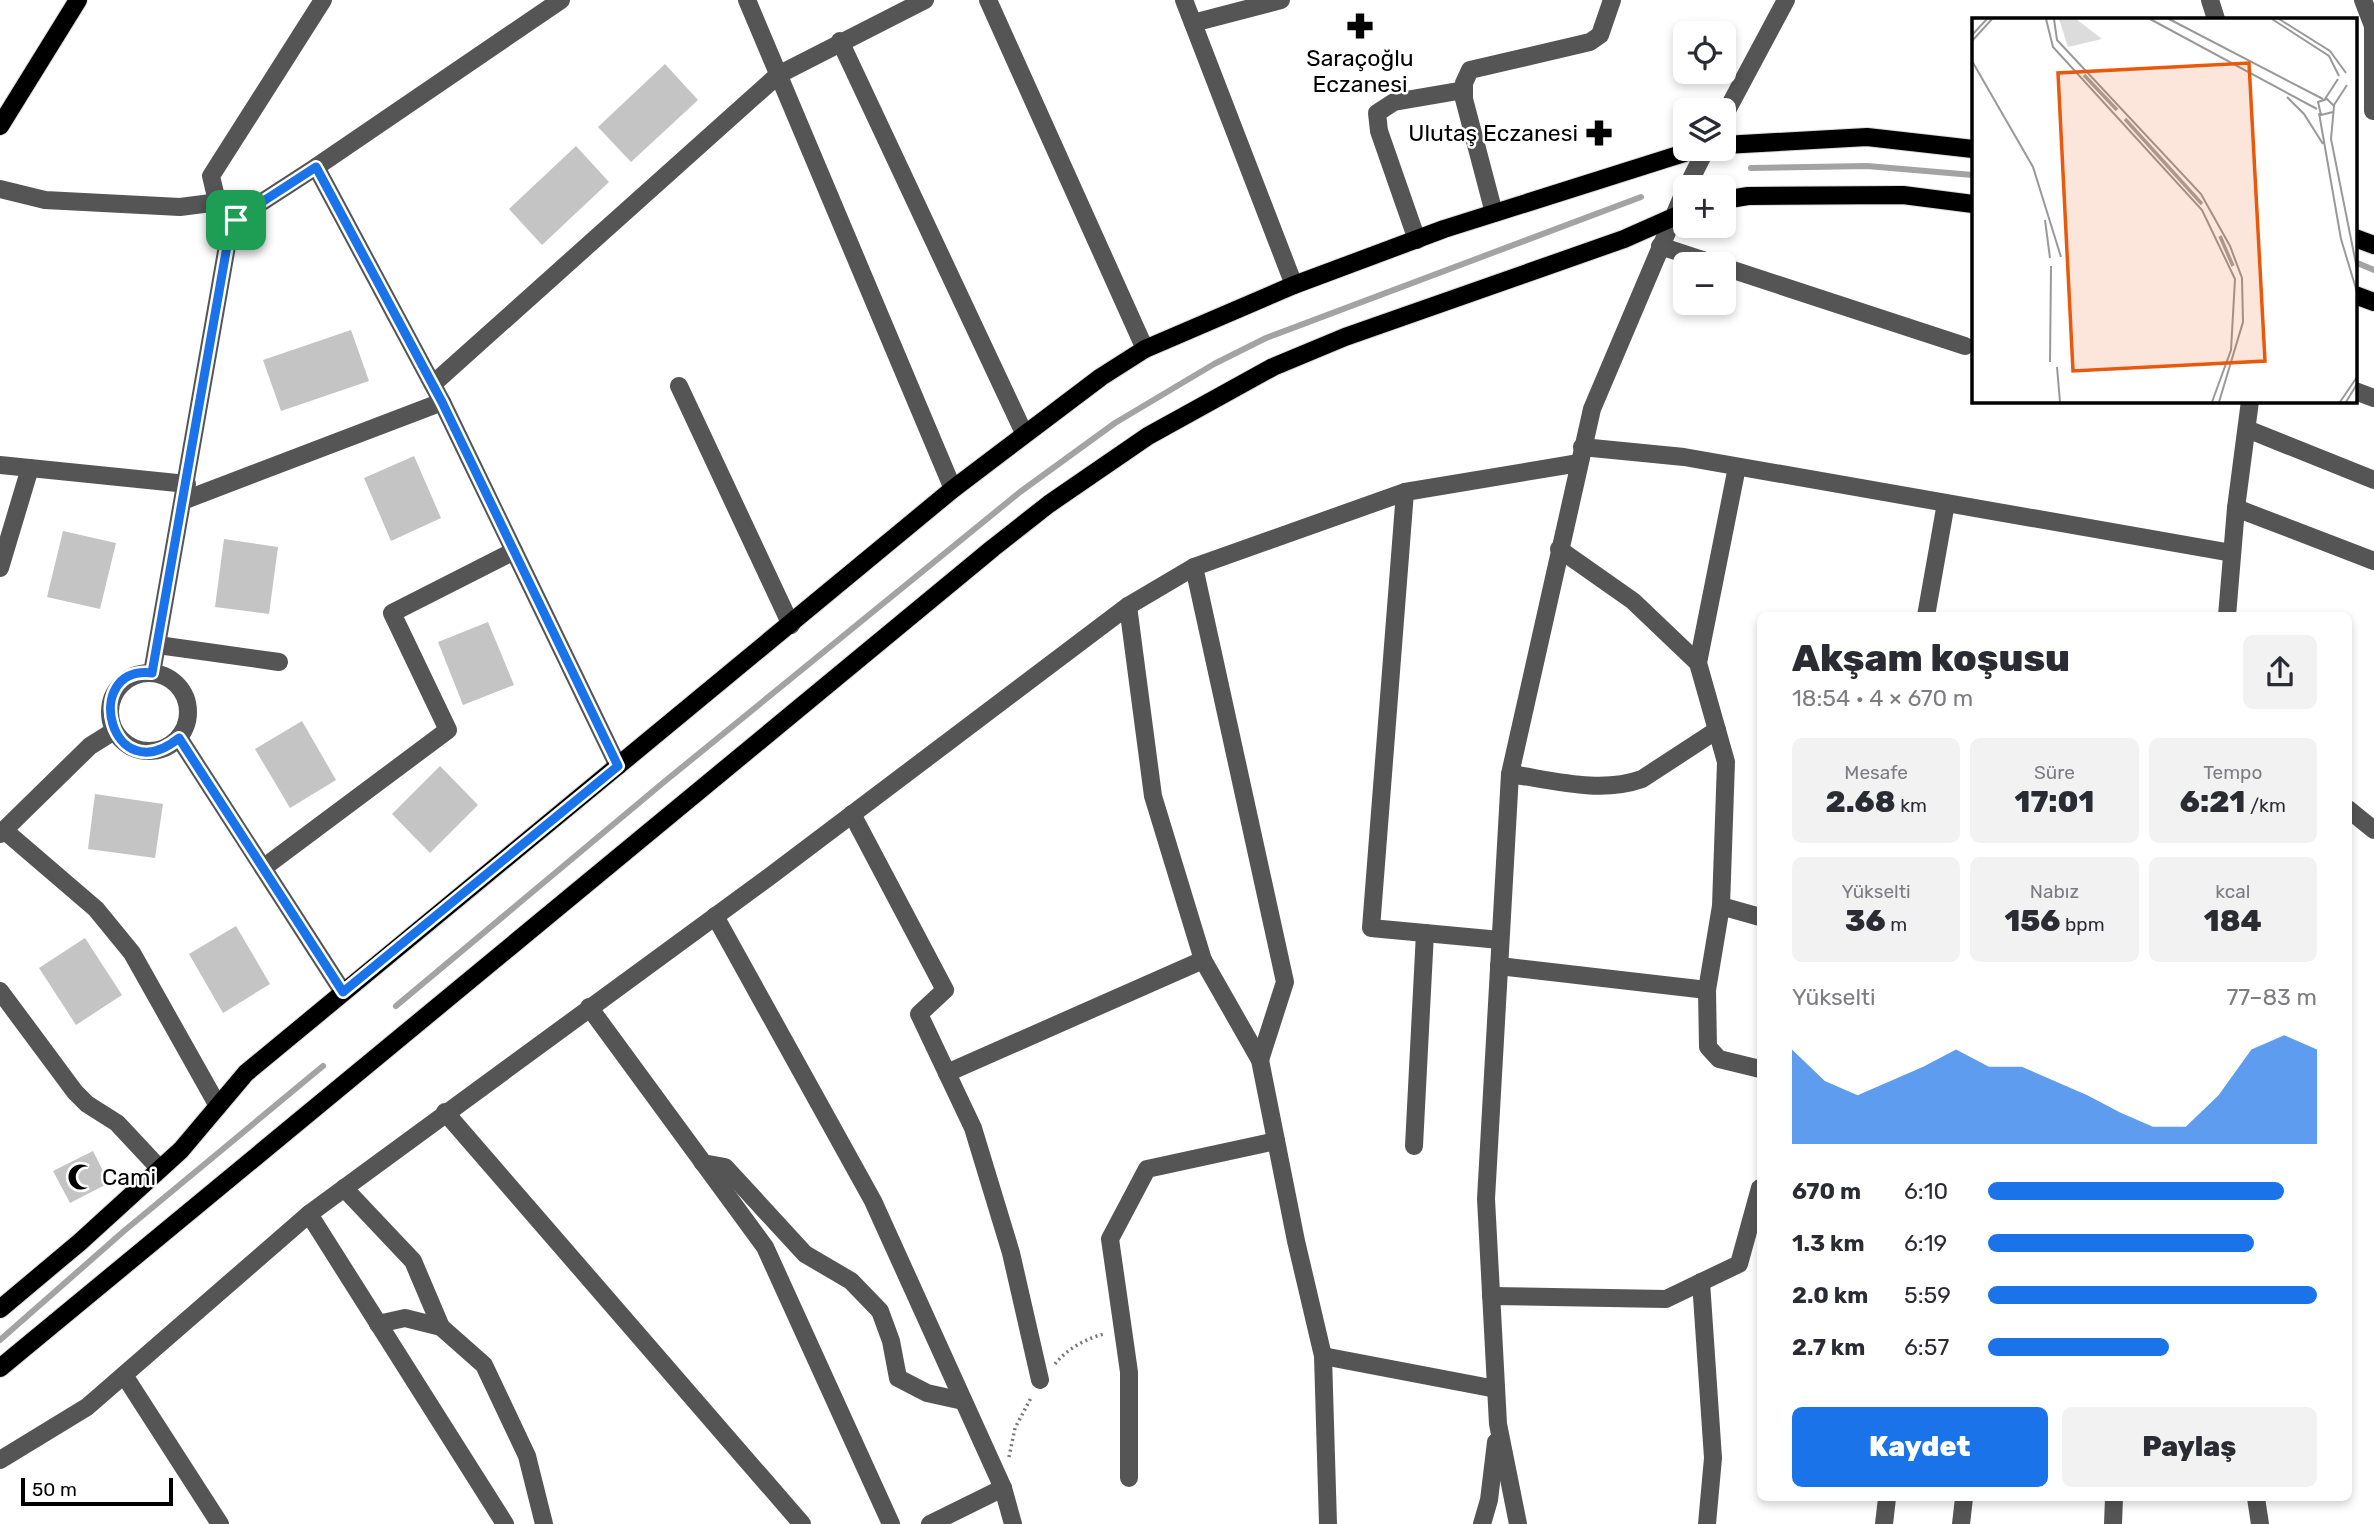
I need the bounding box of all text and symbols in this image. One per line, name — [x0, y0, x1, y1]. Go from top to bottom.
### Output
pharmacy icon: Saraçoğlu Eczanesi — [1345, 11, 1375, 41]
inset map — [1972, 18, 2356, 402]
map controls — [1673, 21, 1736, 315]
button: locate — [1673, 21, 1736, 84]
place label: Saraçoğlu Eczanesi — [1306, 44, 1414, 98]
button: layers — [1673, 98, 1736, 161]
pharmacy icon: Ulutaş Eczanesi — [1584, 118, 1614, 148]
place label: Ulutaş Eczanesi — [1408, 119, 1578, 147]
button: + — [1673, 175, 1736, 238]
pin — [206, 190, 266, 250]
icon: arrive — [217, 201, 255, 239]
button: − — [1673, 252, 1736, 315]
text: Akşam koşusu — [1792, 635, 2070, 681]
button: share — [2243, 635, 2317, 709]
text: 18:54 · 4 × 670 m — [1792, 684, 1973, 712]
text: Mesafe — [1844, 761, 1908, 784]
text: Süre — [2034, 761, 2075, 784]
text: Tempo — [2203, 761, 2262, 784]
text: 2.68 — [1825, 784, 1896, 820]
text: 17:01 — [2015, 784, 2094, 820]
text: 6:21 — [2180, 784, 2245, 820]
text: km — [1896, 794, 1927, 817]
text: /km — [2245, 794, 2286, 817]
text: Yükselti — [1842, 880, 1911, 903]
text: Nabız — [2030, 880, 2079, 903]
text: kcal — [2215, 880, 2250, 903]
text: 36 — [1845, 903, 1886, 939]
text: 156 — [2004, 903, 2060, 939]
text: 184 — [2204, 903, 2262, 939]
text: m — [1886, 913, 1907, 936]
text: bpm — [2060, 913, 2105, 936]
text: Yükselti — [1792, 983, 1876, 1011]
text: 77–83 m — [2226, 983, 2317, 1011]
mosque icon: Cami — [66, 1162, 96, 1192]
place label: Cami — [102, 1163, 156, 1191]
text: 670 m — [1792, 1177, 1861, 1205]
text: 6:10 — [1904, 1177, 1948, 1205]
text: 1.3 km — [1792, 1229, 1865, 1257]
text: 6:19 — [1904, 1229, 1947, 1257]
text: 2.0 km — [1792, 1281, 1868, 1309]
text: 5:59 — [1904, 1281, 1951, 1309]
text: 2.7 km — [1792, 1333, 1865, 1361]
text: 6:57 — [1904, 1333, 1949, 1361]
button: Kaydet — [1792, 1407, 2048, 1487]
button: Paylaş — [2062, 1407, 2317, 1487]
scale bar — [21, 1475, 173, 1507]
text: 50 m — [32, 1478, 77, 1501]

